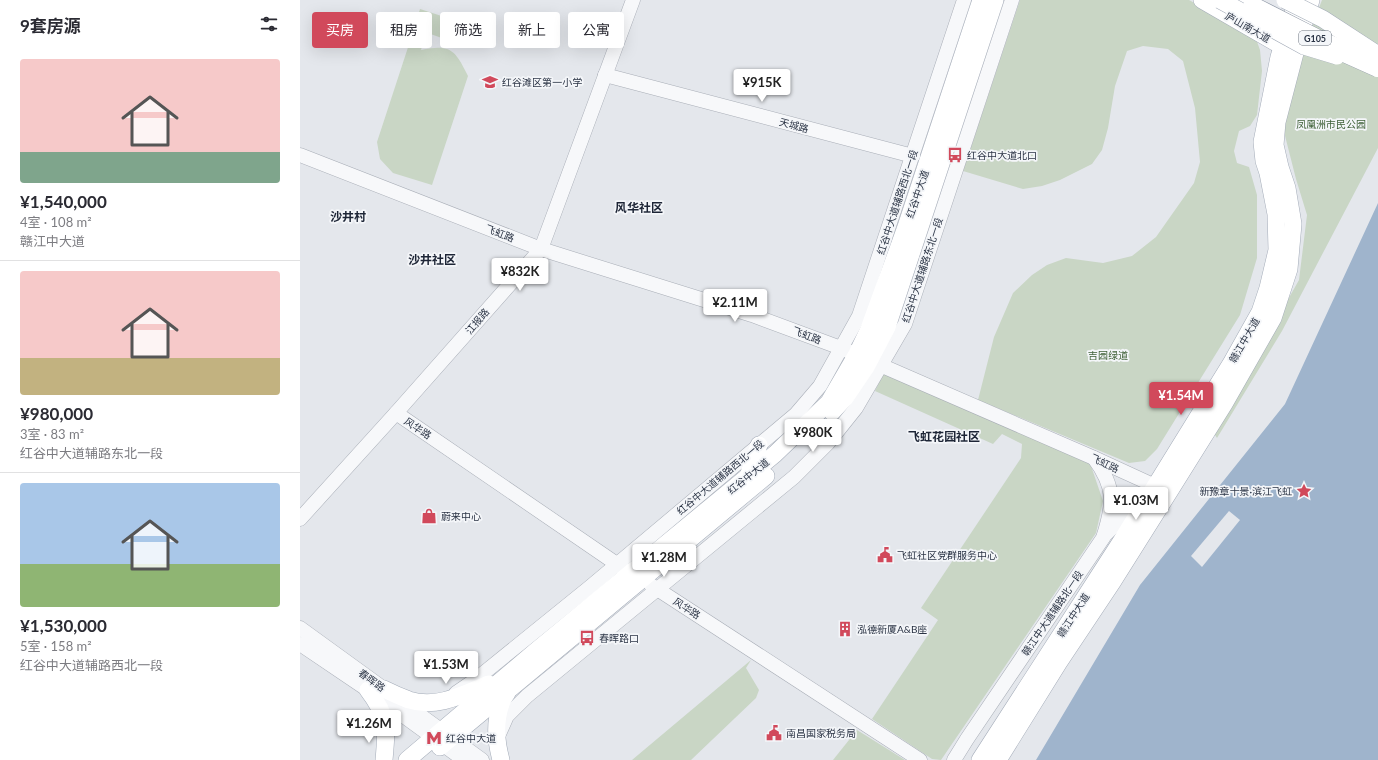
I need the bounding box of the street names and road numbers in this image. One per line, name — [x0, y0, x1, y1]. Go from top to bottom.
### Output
street label: 庐山南大道 — [1223, 9, 1273, 45]
road number: G105 — [1299, 31, 1331, 45]
street label: 天城路 — [778, 115, 810, 135]
street label: 红谷中大道辅路西北一段 — [874, 148, 920, 256]
street label: 红谷中大道 — [903, 168, 931, 220]
street label: 红谷中大道辅路东北一段 — [899, 216, 945, 324]
street label: 飞虹路 — [484, 222, 516, 244]
street label: 江报路 — [463, 306, 491, 336]
street label: 赣江中大道 — [1226, 315, 1262, 365]
street label: 飞虹路 — [791, 324, 823, 346]
street label: 风华路 — [402, 415, 434, 441]
street label: 红谷中大道辅路西北一段 — [674, 437, 766, 517]
street label: 飞虹路 — [1089, 451, 1121, 475]
street label: 红谷中大道 — [725, 456, 771, 496]
street label: 赣江中大道辅路北一段 — [1019, 568, 1085, 658]
street label: 赣江中大道 — [1054, 591, 1092, 639]
street label: 风华路 — [671, 595, 703, 621]
street label: 春晖路 — [356, 666, 388, 694]

